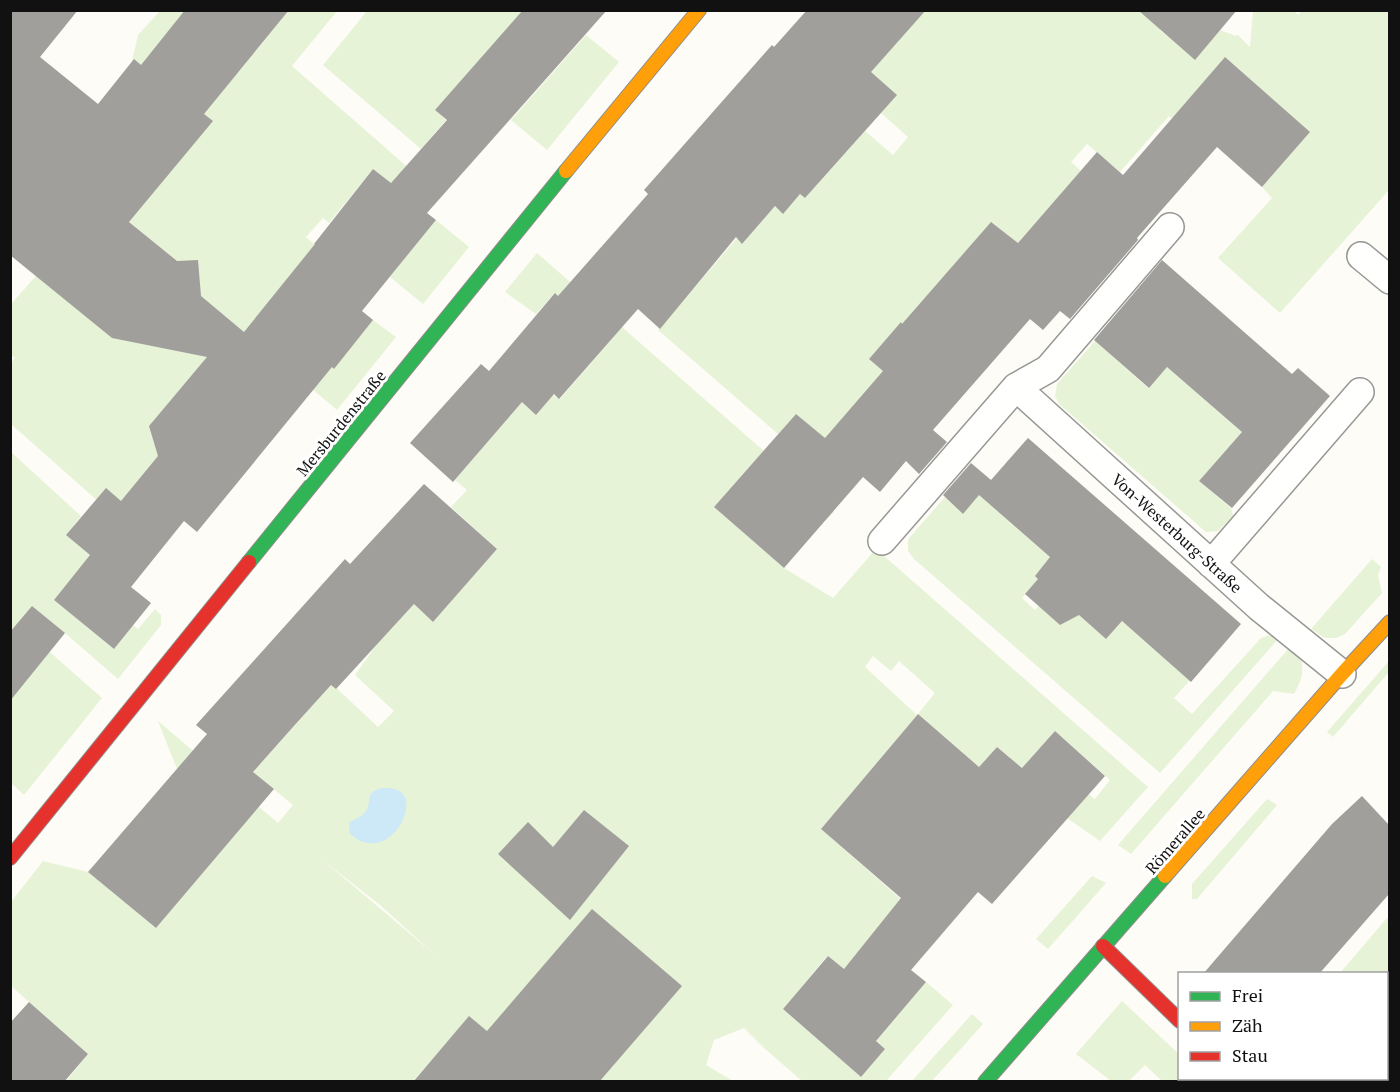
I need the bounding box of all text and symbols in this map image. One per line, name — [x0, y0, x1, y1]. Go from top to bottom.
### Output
street label: Mersburdenstraße — [291, 365, 391, 481]
street label: Von-Westerburg-Straße — [1107, 468, 1247, 598]
street label: Römerallee — [1140, 803, 1210, 879]
legend — [1178, 972, 1388, 1080]
text: Frei — [1232, 983, 1263, 1007]
text: Zäh — [1232, 1013, 1263, 1037]
text: Stau — [1232, 1043, 1268, 1067]

